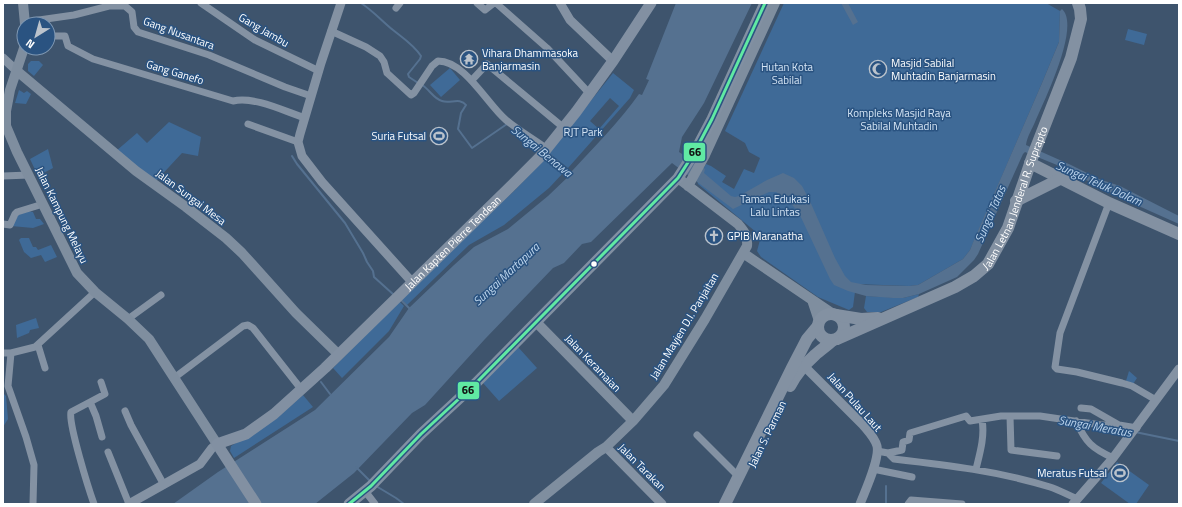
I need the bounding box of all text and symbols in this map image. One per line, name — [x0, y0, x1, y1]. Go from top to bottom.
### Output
street label: Gang Jambu — [236, 9, 292, 51]
street label: Gang Nusantara — [141, 13, 217, 53]
north arrow — [16, 16, 56, 56]
text: N — [22, 35, 38, 53]
place label: Vihara Dhammasoka Banjarmasin — [482, 45, 579, 74]
temple icon: Vihara Dhammasoka Banjarmasin — [459, 49, 479, 69]
place label: Masjid Sabilal Muhtadin Banjarmasin — [891, 55, 996, 84]
street label: Gang Ganefo — [144, 56, 206, 88]
park label: Hutan Kota Sabilal — [761, 59, 814, 88]
mosque icon: Masjid Sabilal Muhtadin Banjarmasin — [868, 59, 888, 79]
park label: Kompleks Masjid Raya Sabilal Muhtadin — [847, 105, 951, 134]
water label: Sungai Benawa — [507, 120, 577, 182]
park label: RJT Park — [563, 124, 603, 140]
street label: Jalan Letnan Jenderal R. Suprapto — [979, 124, 1052, 273]
sports icon: Suria Futsal — [429, 126, 449, 146]
place label: Suria Futsal — [372, 128, 426, 144]
line badge: 66 — [683, 142, 706, 162]
text: 66 — [689, 144, 701, 160]
water label: Sungai Teluk Dalam — [1053, 155, 1146, 211]
street label: Jalan Kampung Melayu — [32, 164, 92, 266]
street label: Jalan Sungai Mesa — [153, 165, 230, 229]
water label: Sungai Tatas — [969, 182, 1011, 245]
park label: Taman Edukasi Lalu Lintas — [740, 191, 810, 220]
street label: Jalan Kapten Pierre Tendean — [401, 192, 505, 294]
church icon: GPIB Maranatha — [704, 226, 724, 246]
place label: GPIB Maranatha — [727, 228, 803, 244]
water label: Sungai Martapura — [468, 237, 544, 310]
unlabelled marker — [589, 259, 599, 269]
street label: Jalan Mayjen D.I. Panjaitan — [646, 270, 722, 382]
street label: Jalan Keramaian — [561, 331, 625, 395]
street label: Jalan Pulau Laut — [824, 369, 886, 435]
line badge: 66 — [457, 381, 480, 400]
text: 66 — [462, 382, 474, 398]
street label: Jalan S. Parman — [744, 398, 790, 470]
water label: Sungai Meratus — [1057, 410, 1134, 442]
street label: Jalan Tarakan — [615, 440, 669, 494]
sports icon: Meratus Futsal — [1110, 463, 1130, 483]
place label: Meratus Futsal — [1037, 465, 1107, 481]

